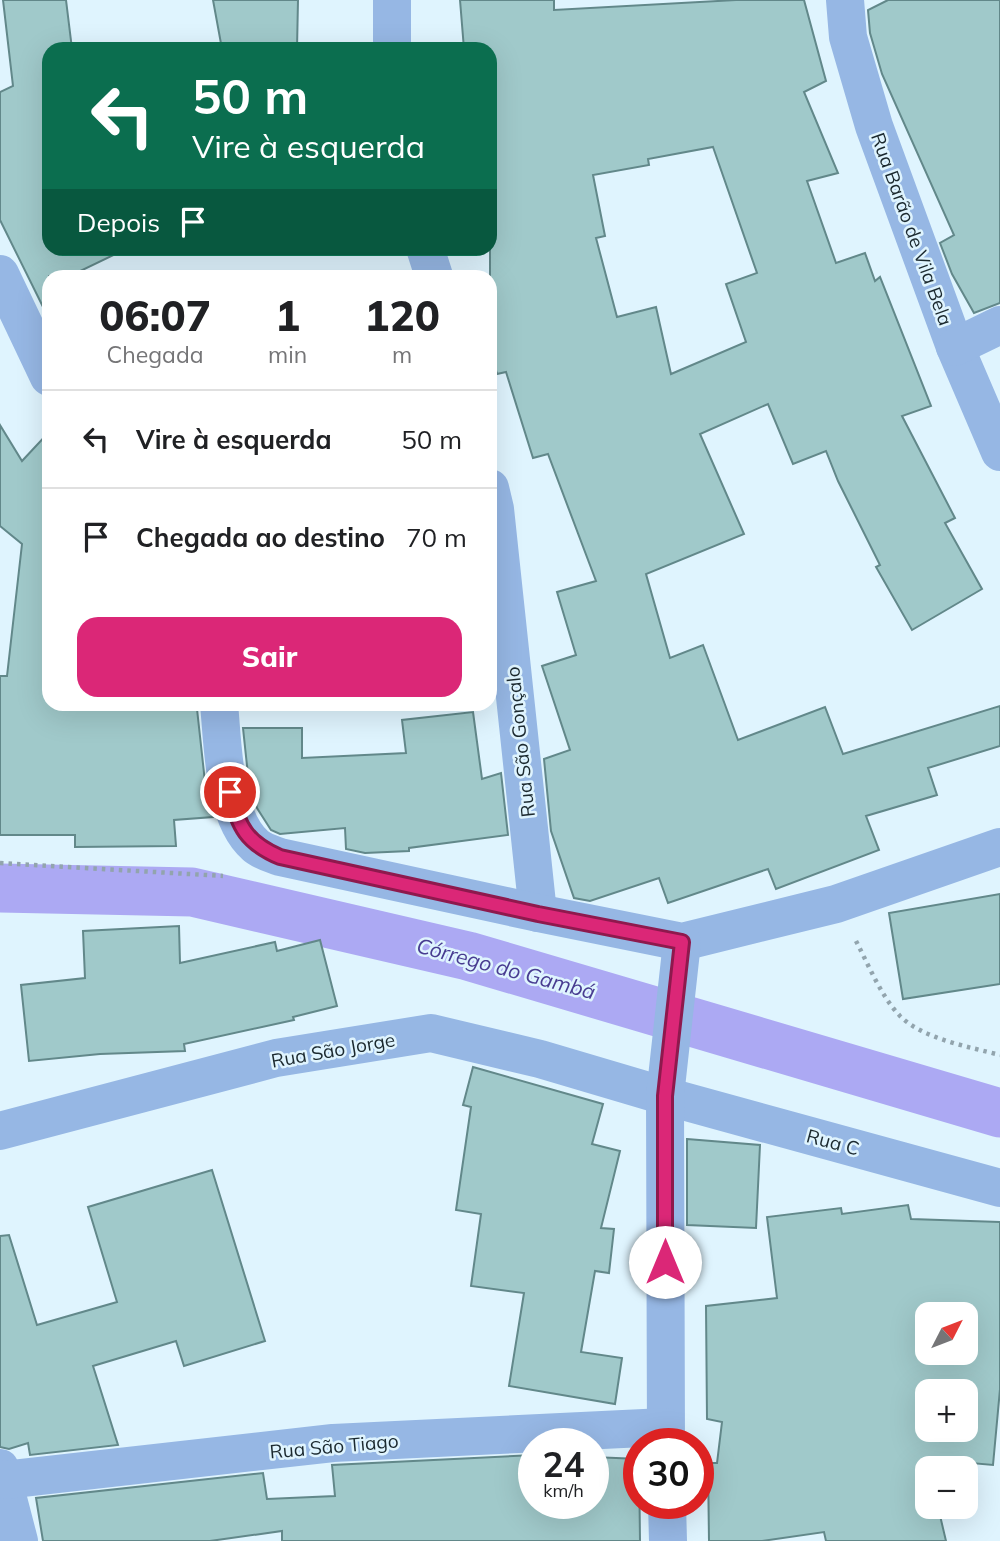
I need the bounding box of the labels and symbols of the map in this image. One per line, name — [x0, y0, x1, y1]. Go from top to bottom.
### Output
street label: Rua Barão de Vila Bela — [866, 129, 958, 329]
street label: Rua São Gonçalo — [500, 665, 540, 819]
pin — [200, 762, 260, 822]
water label: Córrego do Gambá — [414, 932, 598, 1004]
street label: Rua São Jorge — [269, 1027, 397, 1073]
street label: Rua C — [804, 1123, 862, 1161]
position arrow — [628, 1225, 702, 1299]
north arrow — [915, 1302, 978, 1365]
street label: Rua São Tiago — [269, 1428, 399, 1464]
speed limit sign: 30 — [623, 1428, 714, 1519]

